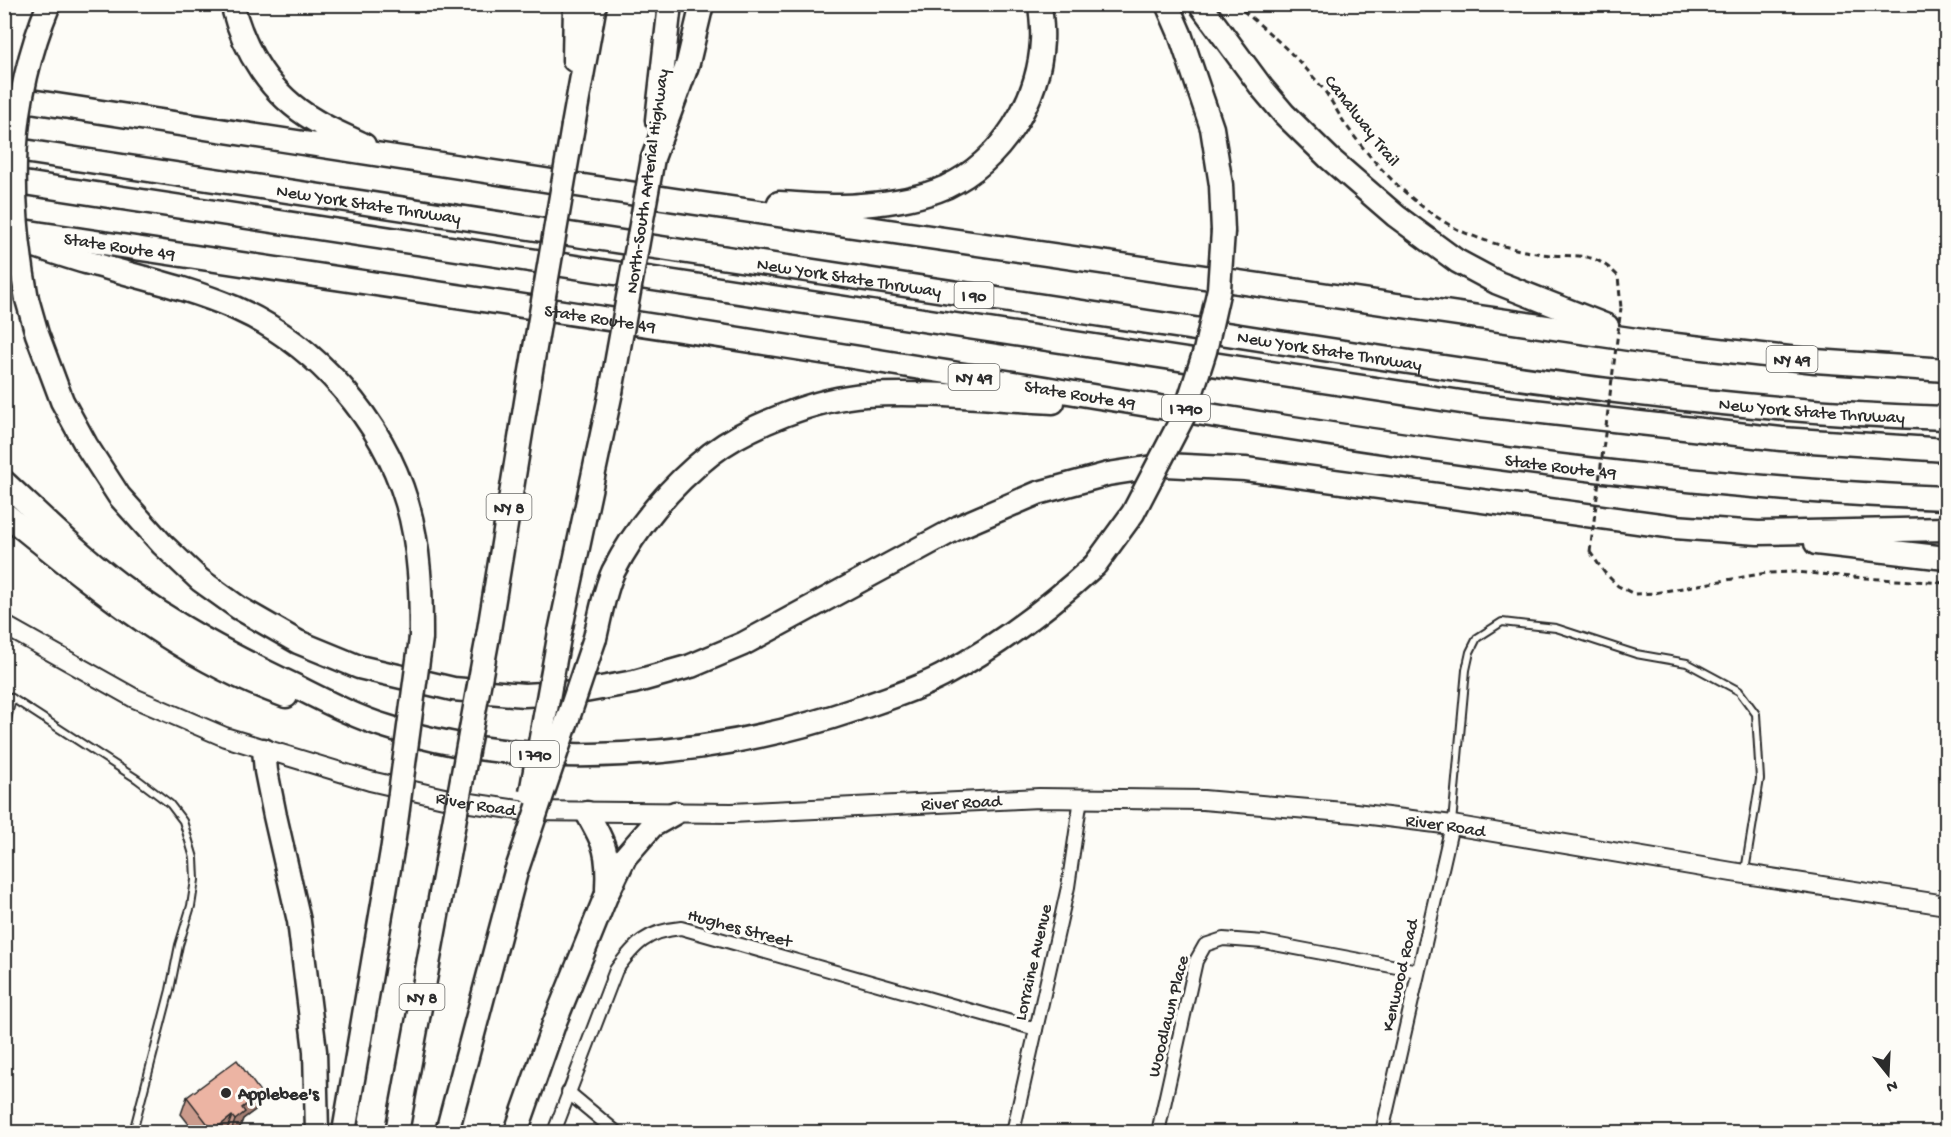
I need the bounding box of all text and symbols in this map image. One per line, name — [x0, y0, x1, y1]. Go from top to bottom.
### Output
street label: North-South Arterial Highway — [622, 68, 675, 295]
street label: Canalway Trail — [1319, 72, 1403, 172]
street label: New York State Thruway — [275, 181, 462, 230]
street label: State Route 49 — [62, 229, 176, 267]
street label: New York State Thruway — [755, 255, 943, 304]
road number: I 90 — [954, 282, 994, 308]
street label: State Route 49 — [543, 301, 657, 339]
street label: New York State Thruway — [1235, 328, 1423, 377]
road number: NY 49 — [1766, 346, 1818, 372]
road number: NY 49 — [948, 364, 1000, 390]
street label: State Route 49 — [1023, 377, 1137, 416]
road number: I 790 — [1162, 395, 1210, 421]
street label: New York State Thruway — [1718, 395, 1905, 429]
street label: State Route 49 — [1503, 451, 1618, 486]
road number: NY 8 — [486, 494, 532, 520]
road number: I 790 — [511, 741, 559, 767]
street label: River Road — [433, 788, 518, 823]
street label: River Road — [920, 792, 1003, 817]
street label: River Road — [1404, 811, 1488, 844]
street label: Lorraine Avenue — [1011, 902, 1058, 1023]
street label: Hughes Street — [685, 905, 795, 954]
street label: Kenwood Road — [1378, 916, 1425, 1034]
street label: Woodlawn Place — [1144, 953, 1195, 1080]
road number: NY 8 — [400, 984, 444, 1010]
north arrow — [1858, 1044, 1918, 1104]
text: N — [1883, 1074, 1899, 1096]
place label: Applebee's — [237, 1085, 320, 1106]
marker: Applebee's — [219, 1086, 233, 1100]

